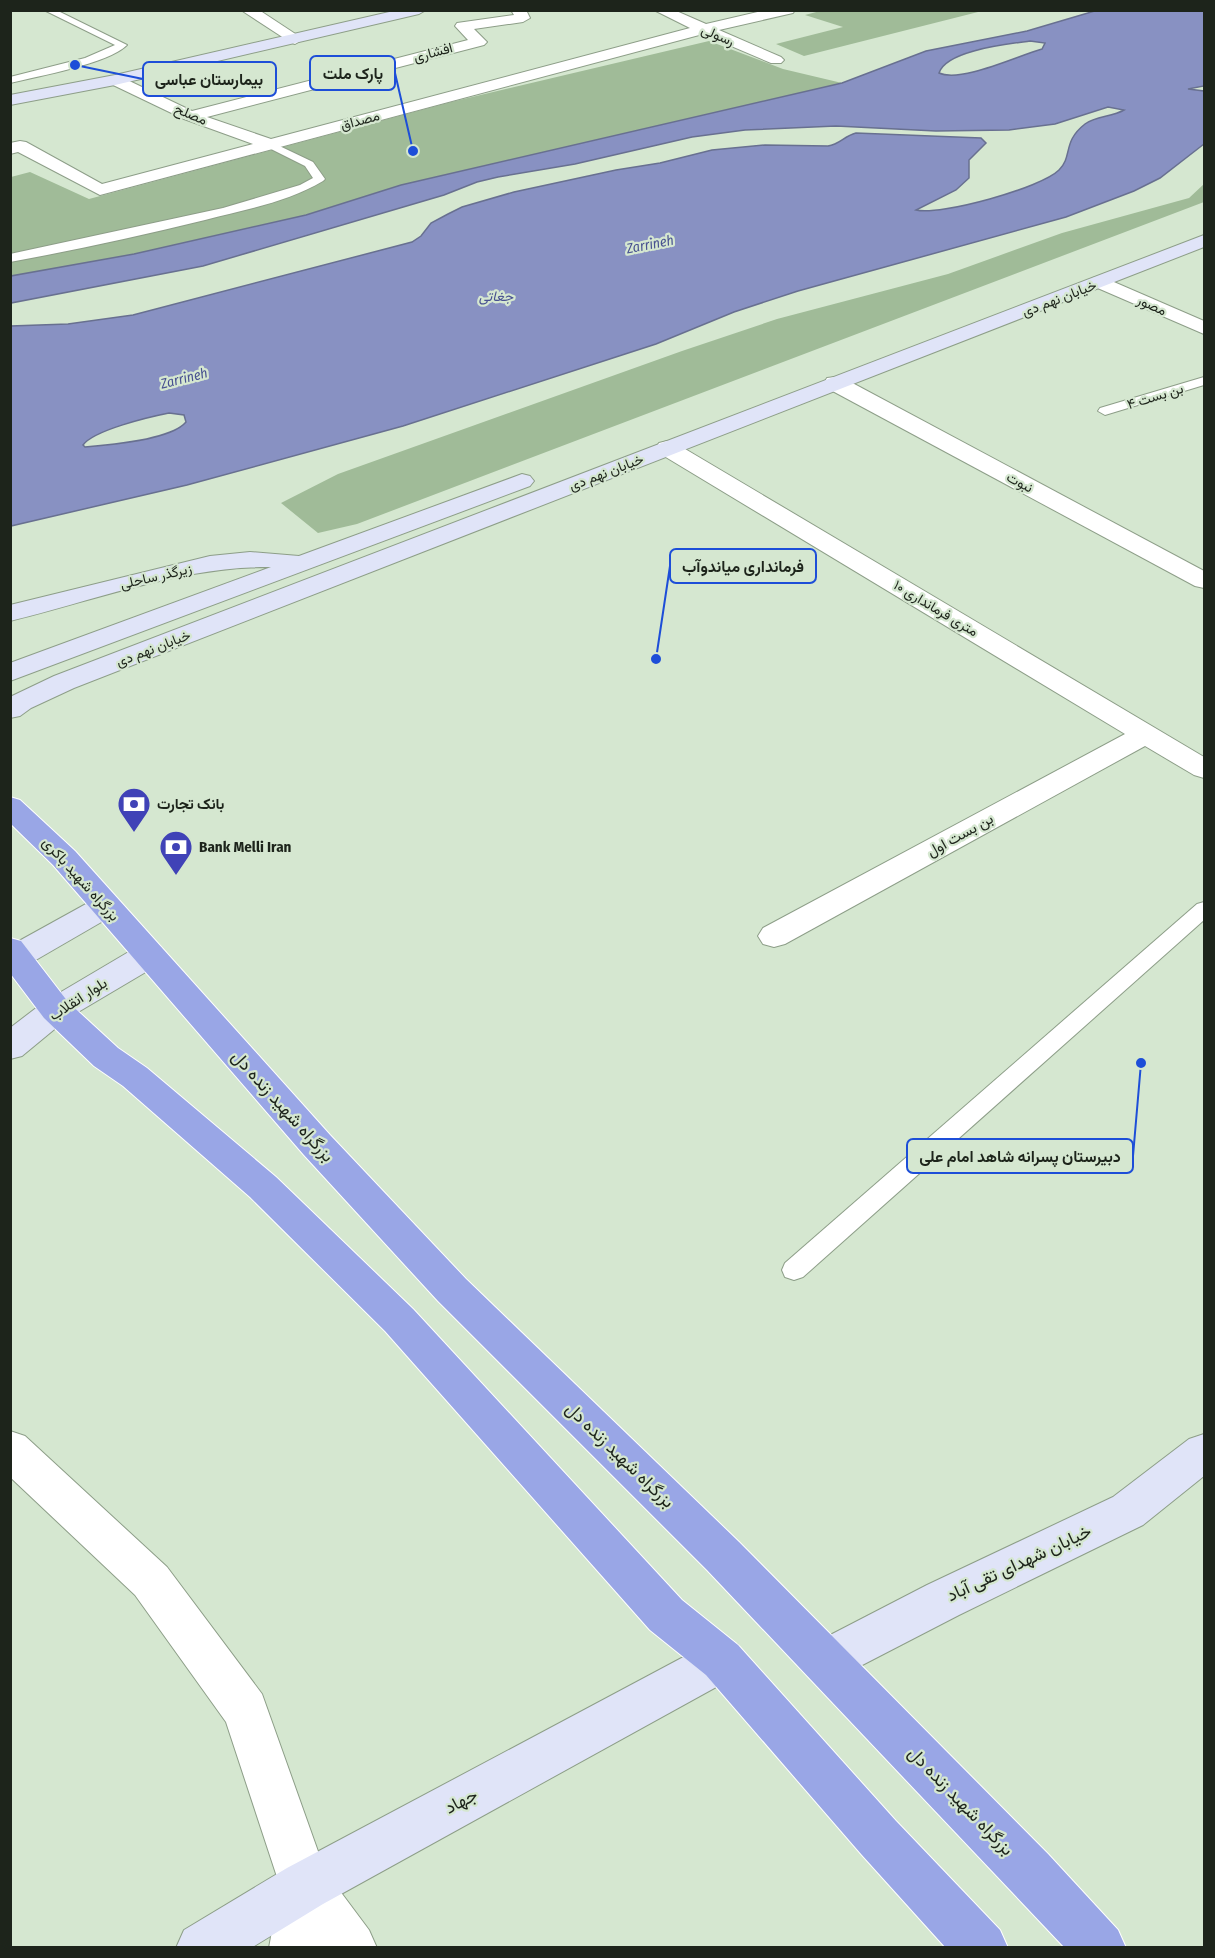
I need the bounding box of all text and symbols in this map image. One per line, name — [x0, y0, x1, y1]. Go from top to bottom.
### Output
street label: رسولی — [699, 21, 737, 50]
street label: افشاری — [412, 39, 455, 66]
callout: پارک ملت — [310, 56, 395, 90]
callout: بیمارستان عباسی — [143, 62, 276, 96]
text: پارک ملت — [323, 64, 383, 85]
text: بیمارستان عباسی — [155, 70, 263, 90]
street label: مصلح — [171, 100, 210, 131]
street label: مصداق — [339, 107, 382, 134]
water label: Zarrineh — [624, 232, 675, 258]
street label: خیابان نهم دی — [1020, 276, 1099, 320]
water label: جغاتی — [479, 288, 514, 305]
street label: مصور — [1133, 291, 1169, 319]
water label: Zarrineh — [158, 364, 209, 393]
street label: بن بست ۴ — [1125, 380, 1185, 413]
street label: خیابان نهم دی — [567, 450, 646, 494]
street label: نبوت — [1004, 469, 1036, 496]
callout: فرمانداری میاندوآب — [670, 549, 816, 583]
text: فرمانداری میاندوآب — [682, 557, 804, 577]
street label: زیرگذر ساحلی — [119, 560, 194, 593]
street label: ۱۰ متری فرمانداری — [890, 577, 981, 640]
street label: خیابان نهم دی — [114, 626, 193, 670]
bank icon: بانک تجارت — [116, 786, 152, 833]
place label: بانک تجارت — [157, 795, 224, 813]
street label: بن بست اول — [924, 809, 997, 861]
bank icon: Bank Melli Iran — [158, 829, 194, 876]
street label: بزرگراه شهید باکری — [38, 833, 123, 925]
place label: Bank Melli Iran — [199, 838, 292, 856]
street label: بلوار انقلاب — [46, 974, 110, 1024]
street label: بزرگراه شهید زنده دل — [227, 1046, 339, 1166]
callout: دبیرستان پسرانه شاهد امام علی — [907, 1139, 1133, 1173]
text: دبیرستان پسرانه شاهد امام علی — [919, 1147, 1121, 1168]
street label: بزرگراه شهید زنده دل — [561, 1397, 679, 1513]
street label: خیابان شهدای تقی آباد — [943, 1520, 1095, 1606]
street label: بزرگراه شهید زنده دل — [903, 1742, 1019, 1860]
street label: جهاد — [441, 1783, 481, 1819]

